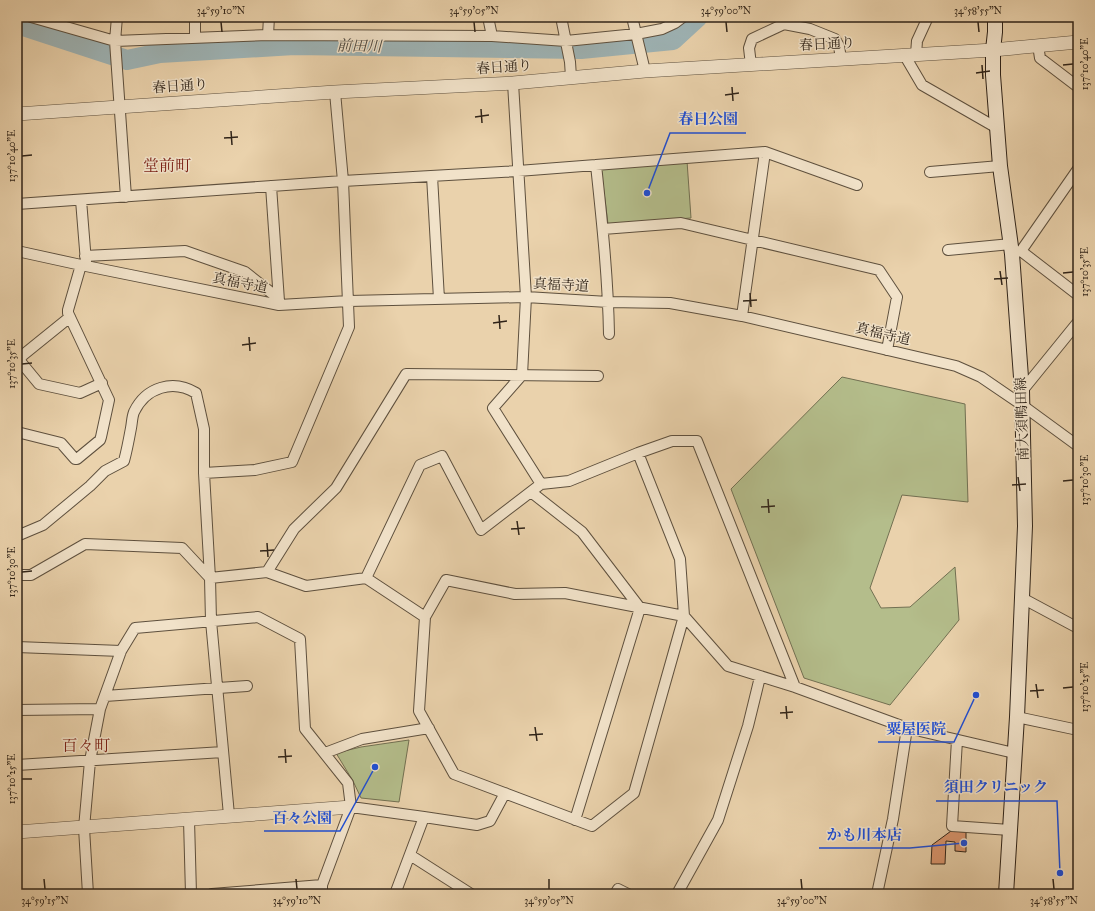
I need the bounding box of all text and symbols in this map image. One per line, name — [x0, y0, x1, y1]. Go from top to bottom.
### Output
text: 34°59'10"N — [197, 5, 246, 17]
text: 34°59'05"N — [449, 5, 499, 17]
text: 34°59'00"N — [701, 5, 752, 17]
text: 34°58'55"N — [954, 5, 1003, 17]
street label: 春日通り — [799, 34, 855, 54]
water label: 前田川 — [336, 37, 384, 55]
text: 137°10'40"E — [1079, 38, 1091, 90]
street label: 春日通り — [475, 57, 533, 77]
street label: 春日通り — [151, 76, 209, 96]
callout: 春日公園 — [670, 106, 746, 133]
text: 春日公園 — [678, 110, 738, 128]
text: 137°10'40"E — [6, 130, 18, 182]
district label: 堂前町 — [143, 156, 191, 175]
text: 137°10'35"E — [1079, 247, 1091, 297]
street label: 真福寺道 — [211, 269, 269, 297]
street label: 真福寺道 — [533, 275, 589, 295]
street label: 真福寺道 — [854, 319, 912, 349]
text: 137°10'35"E — [6, 339, 18, 389]
street label: 南大須鴨田線 — [1012, 377, 1032, 461]
text: 137°10'30"E — [1079, 455, 1091, 505]
text: 137°10'30"E — [6, 547, 18, 597]
text: 137°10'25"E — [1079, 662, 1091, 712]
callout: 粟屋医院 — [878, 715, 954, 742]
text: 粟屋医院 — [886, 720, 946, 738]
district label: 百々町 — [62, 736, 110, 755]
text: 137°10'25"E — [6, 754, 18, 804]
callout: 須田クリニック — [936, 774, 1057, 801]
text: 須田クリニック — [944, 778, 1048, 796]
callout: 百々公園 — [264, 804, 340, 831]
text: 百々公園 — [272, 809, 332, 827]
callout: かも川本店 — [819, 821, 910, 848]
text: かも川本店 — [826, 826, 902, 844]
text: 34°59'15"N — [21, 895, 69, 907]
text: 34°59'10"N — [273, 895, 322, 907]
text: 34°59'05"N — [524, 895, 574, 907]
text: 34°59'00"N — [777, 895, 828, 907]
text: 34°58'55"N — [1030, 895, 1079, 907]

